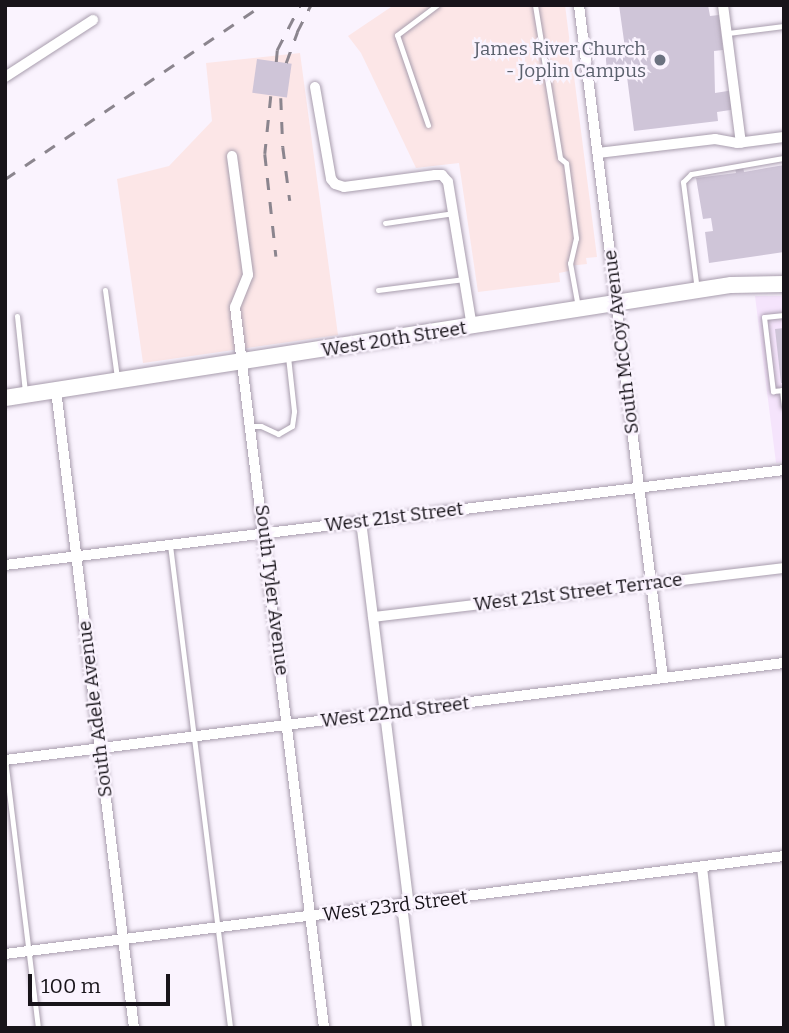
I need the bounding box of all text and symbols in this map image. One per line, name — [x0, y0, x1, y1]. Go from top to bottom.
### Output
place label: James River Church - Joplin Campus — [474, 38, 646, 82]
marker: James River Church - Joplin Campus — [652, 52, 668, 68]
street label: South McCoy Avenue — [598, 249, 644, 435]
street label: West 20th Street — [320, 316, 468, 362]
street label: West 21st Street — [323, 497, 465, 537]
street label: South Tyler Avenue — [250, 503, 294, 677]
street label: West 21st Street Terrace — [472, 568, 684, 616]
street label: South Adele Avenue — [73, 620, 117, 798]
street label: West 22nd Street — [319, 692, 471, 732]
street label: West 23rd Street — [321, 886, 469, 926]
scale bar — [32, 960, 173, 1004]
text: 100 m — [41, 973, 101, 999]

